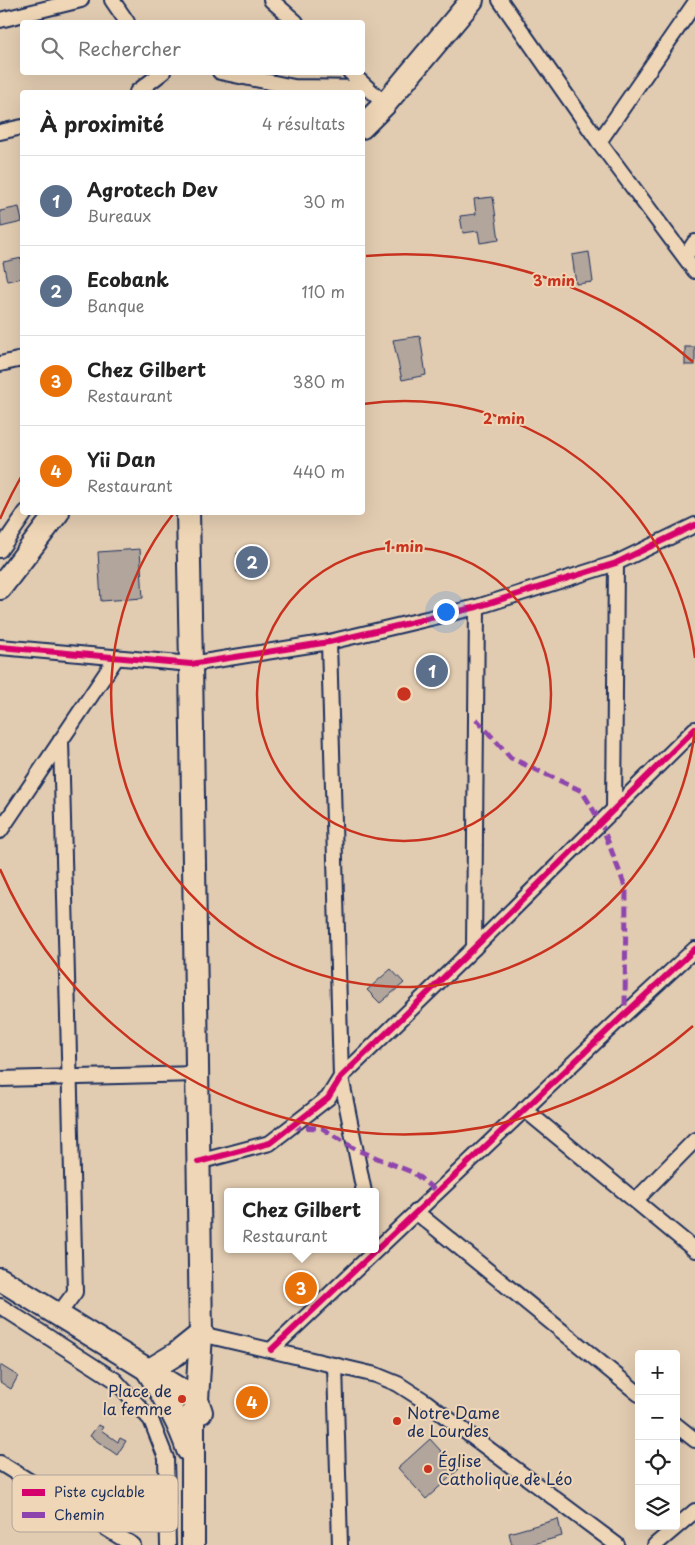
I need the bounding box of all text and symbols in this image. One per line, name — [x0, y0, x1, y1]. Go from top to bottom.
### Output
search box — [20, 20, 365, 75]
icon: search — [38, 34, 66, 62]
text: Rechercher — [78, 34, 181, 62]
text: À proximité — [40, 107, 164, 139]
text: 4 résultats — [262, 111, 345, 135]
text: Agrotech Dev — [87, 175, 218, 203]
text: 1 — [52, 189, 60, 213]
text: 30 m — [303, 189, 345, 213]
text: Bureaux — [87, 203, 151, 227]
text: Ecobank — [87, 265, 169, 293]
text: 3 min — [533, 268, 575, 291]
text: 2 — [50, 279, 62, 303]
text: 110 m — [302, 279, 345, 303]
text: Banque — [87, 293, 145, 317]
text: Chez Gilbert — [87, 355, 206, 383]
text: 3 — [51, 369, 61, 393]
text: 380 m — [293, 369, 345, 393]
text: Restaurant — [87, 383, 173, 407]
text: 2 min — [483, 406, 525, 429]
text: Yii Dan — [87, 445, 156, 473]
text: 4 — [51, 459, 61, 483]
text: 440 m — [293, 459, 345, 483]
text: Restaurant — [87, 473, 173, 497]
text: 1 min — [385, 534, 423, 557]
pin: 2 — [236, 543, 268, 581]
your location — [433, 599, 459, 625]
pin: 1 — [416, 652, 448, 690]
centre of rings — [395, 685, 413, 703]
popup — [224, 1188, 379, 1253]
text: Chez Gilbert — [242, 1195, 361, 1223]
text: Restaurant — [242, 1223, 327, 1247]
pin: 3 — [285, 1269, 317, 1307]
map controls — [635, 1350, 680, 1530]
button: + — [635, 1350, 680, 1395]
place label: Place de la femme — [103, 1378, 172, 1420]
pin: 4 — [236, 1383, 268, 1421]
marker: Place de la femme — [176, 1393, 188, 1405]
button: − — [635, 1395, 680, 1440]
place label: Notre Dame de Lourdes — [407, 1400, 500, 1442]
marker: Notre Dame de Lourdes — [391, 1415, 403, 1427]
button: locate — [635, 1440, 680, 1485]
place label: Église Catholique de Léo — [438, 1448, 573, 1490]
marker: Église Catholique de Léo — [422, 1463, 434, 1475]
legend — [12, 1475, 178, 1532]
text: Piste cyclable — [54, 1481, 145, 1502]
button: layers — [635, 1485, 680, 1530]
text: Chemin — [54, 1504, 105, 1525]

